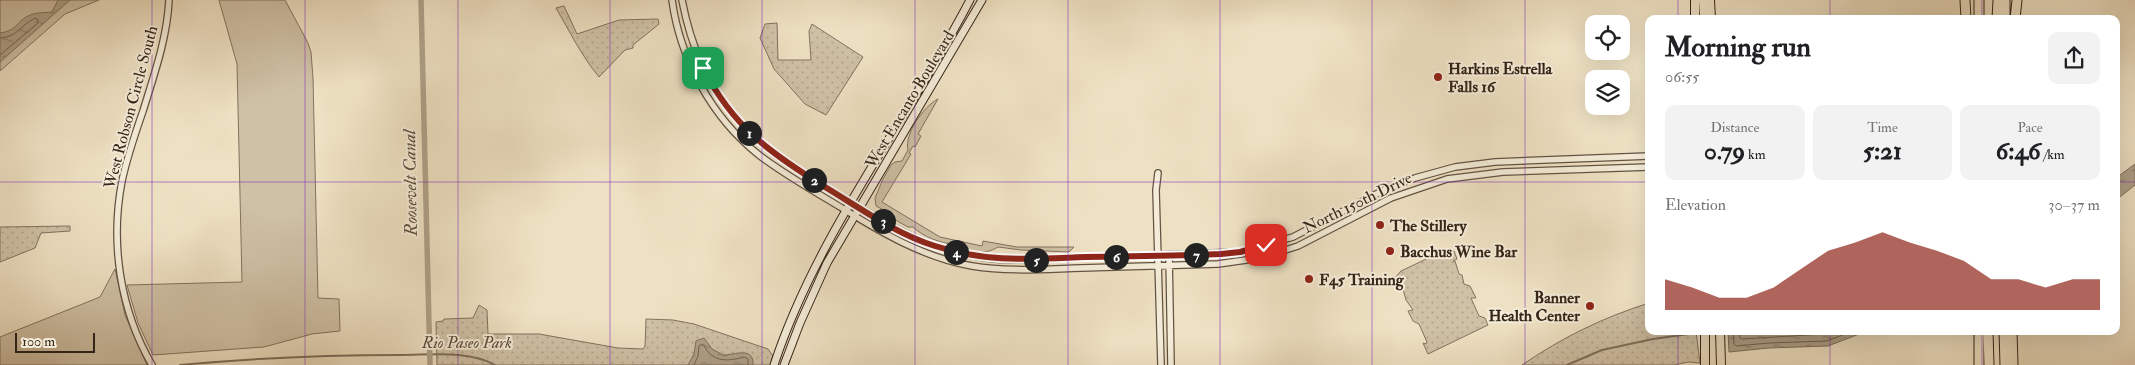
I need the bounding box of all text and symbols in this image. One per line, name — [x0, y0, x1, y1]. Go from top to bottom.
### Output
map controls — [1585, 15, 1630, 115]
button: locate — [1585, 15, 1630, 60]
street label: West Robson Circle South — [99, 23, 163, 192]
street label: West Encanto Boulevard — [860, 27, 959, 173]
text: Morning run — [1665, 30, 1811, 65]
button: share — [2048, 32, 2100, 84]
pin — [682, 47, 724, 89]
icon: arrive — [689, 54, 717, 82]
place label: Harkins Estrella Falls 16 — [1448, 59, 1553, 97]
text: 06:55 — [1665, 67, 1699, 87]
button: layers — [1585, 70, 1630, 115]
marker: Harkins Estrella Falls 16 — [1432, 71, 1444, 83]
text: Distance — [1710, 119, 1759, 136]
text: Time — [1867, 119, 1898, 136]
text: Pace — [2018, 119, 2043, 136]
pin: 1 — [736, 120, 762, 146]
text: 1 — [747, 125, 752, 142]
water label: Roosevelt Canal — [398, 128, 423, 237]
text: 0.79 — [1704, 136, 1745, 167]
text: 5:21 — [1863, 136, 1902, 167]
text: 6:46 — [1996, 136, 2041, 167]
text: km — [1745, 146, 1766, 163]
text: /km — [2041, 146, 2065, 163]
pin: 2 — [802, 168, 826, 192]
street label: North 150th Drive — [1300, 168, 1416, 238]
text: 2 — [811, 172, 818, 189]
text: Elevation — [1665, 195, 1726, 215]
text: 30–37 m — [2048, 195, 2100, 215]
pin: 3 — [870, 208, 896, 234]
text: 3 — [881, 213, 886, 230]
place label: The Stillery — [1389, 216, 1467, 237]
marker: The Stillery — [1374, 219, 1386, 231]
pin — [1245, 224, 1287, 266]
icon: check — [1252, 231, 1280, 259]
pin: 4 — [944, 240, 968, 264]
pin: 7 — [1184, 242, 1208, 268]
place label: Bacchus Wine Bar — [1400, 242, 1518, 262]
text: 4 — [953, 244, 960, 261]
pin: 6 — [1104, 244, 1128, 270]
marker: Bacchus Wine Bar — [1384, 245, 1396, 257]
text: 7 — [1193, 247, 1200, 264]
pin: 5 — [1024, 248, 1048, 272]
text: 6 — [1113, 249, 1120, 266]
text: 5 — [1033, 252, 1040, 269]
place label: F45 Training — [1319, 270, 1405, 291]
marker: F45 Training — [1303, 273, 1315, 285]
place label: Banner Health Center — [1488, 288, 1581, 326]
marker: Banner Health Center — [1584, 300, 1596, 312]
scale bar — [15, 330, 95, 353]
text: 100 m — [22, 333, 55, 350]
park label: Rio Paseo Park — [421, 333, 512, 353]

